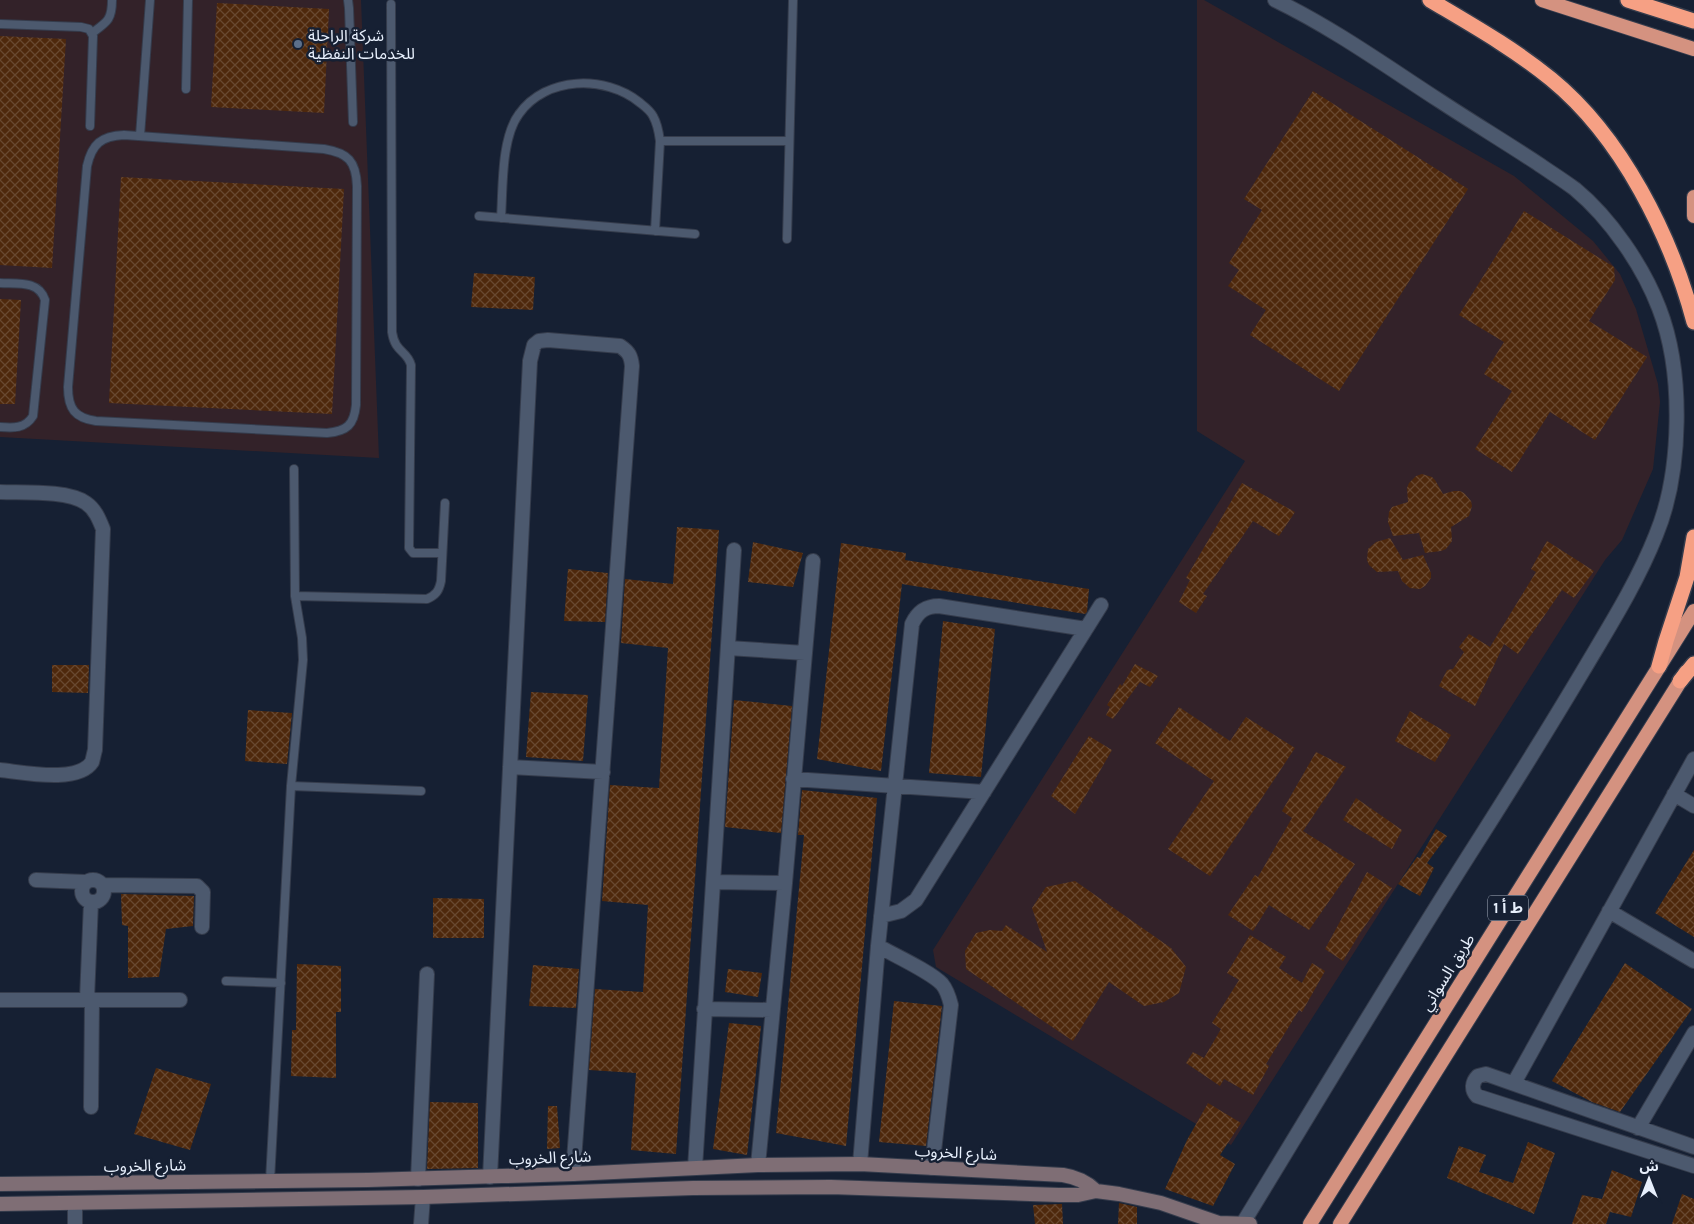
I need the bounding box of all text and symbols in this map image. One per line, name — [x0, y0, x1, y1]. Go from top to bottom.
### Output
place label: شركة الراحلة للخدمات النفظية — [308, 26, 415, 63]
marker: شركة الراحلة للخدمات النفظية — [292, 38, 304, 50]
road number: ط أ 1 — [1488, 896, 1528, 920]
street label: طريق السواني — [1416, 930, 1481, 1016]
street label: شارع الخروب — [914, 1141, 998, 1167]
street label: شارع الخروب — [508, 1147, 592, 1171]
north arrow — [1624, 1154, 1674, 1204]
street label: شارع الخروب — [104, 1155, 186, 1179]
text: ش — [1639, 1158, 1659, 1175]

